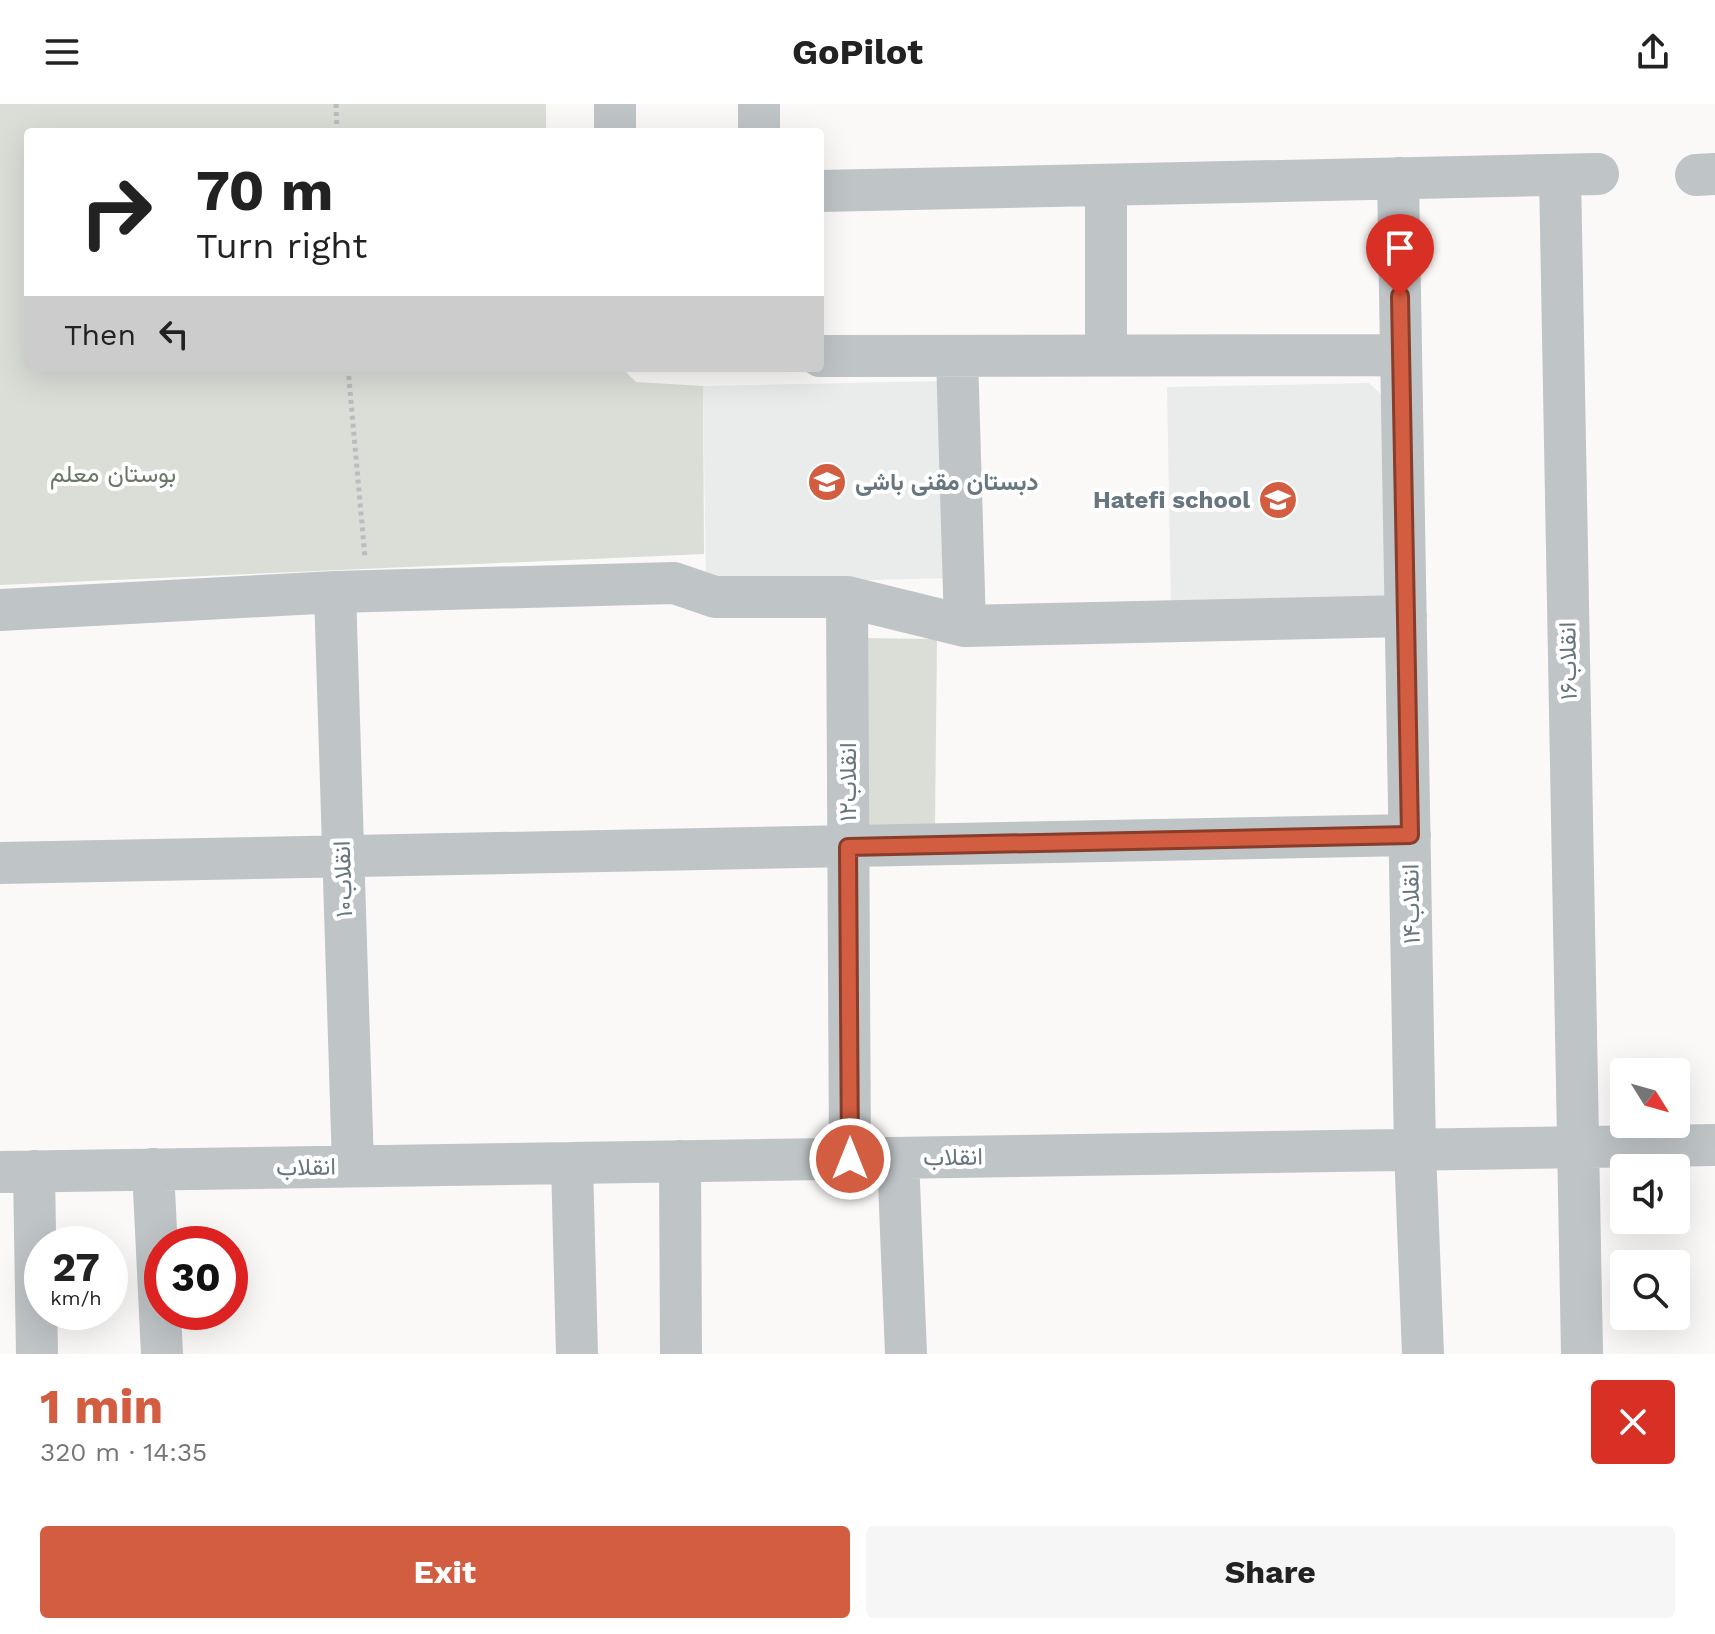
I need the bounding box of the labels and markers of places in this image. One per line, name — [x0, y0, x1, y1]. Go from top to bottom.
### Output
pin — [1366, 214, 1434, 296]
school or university icon: دبستان مقنی باشی — [806, 461, 848, 503]
place label: دبستان مقنی باشی — [855, 468, 1039, 496]
school or university icon: Hatefi school — [1257, 479, 1299, 521]
place label: Hatefi school — [1093, 486, 1250, 514]

